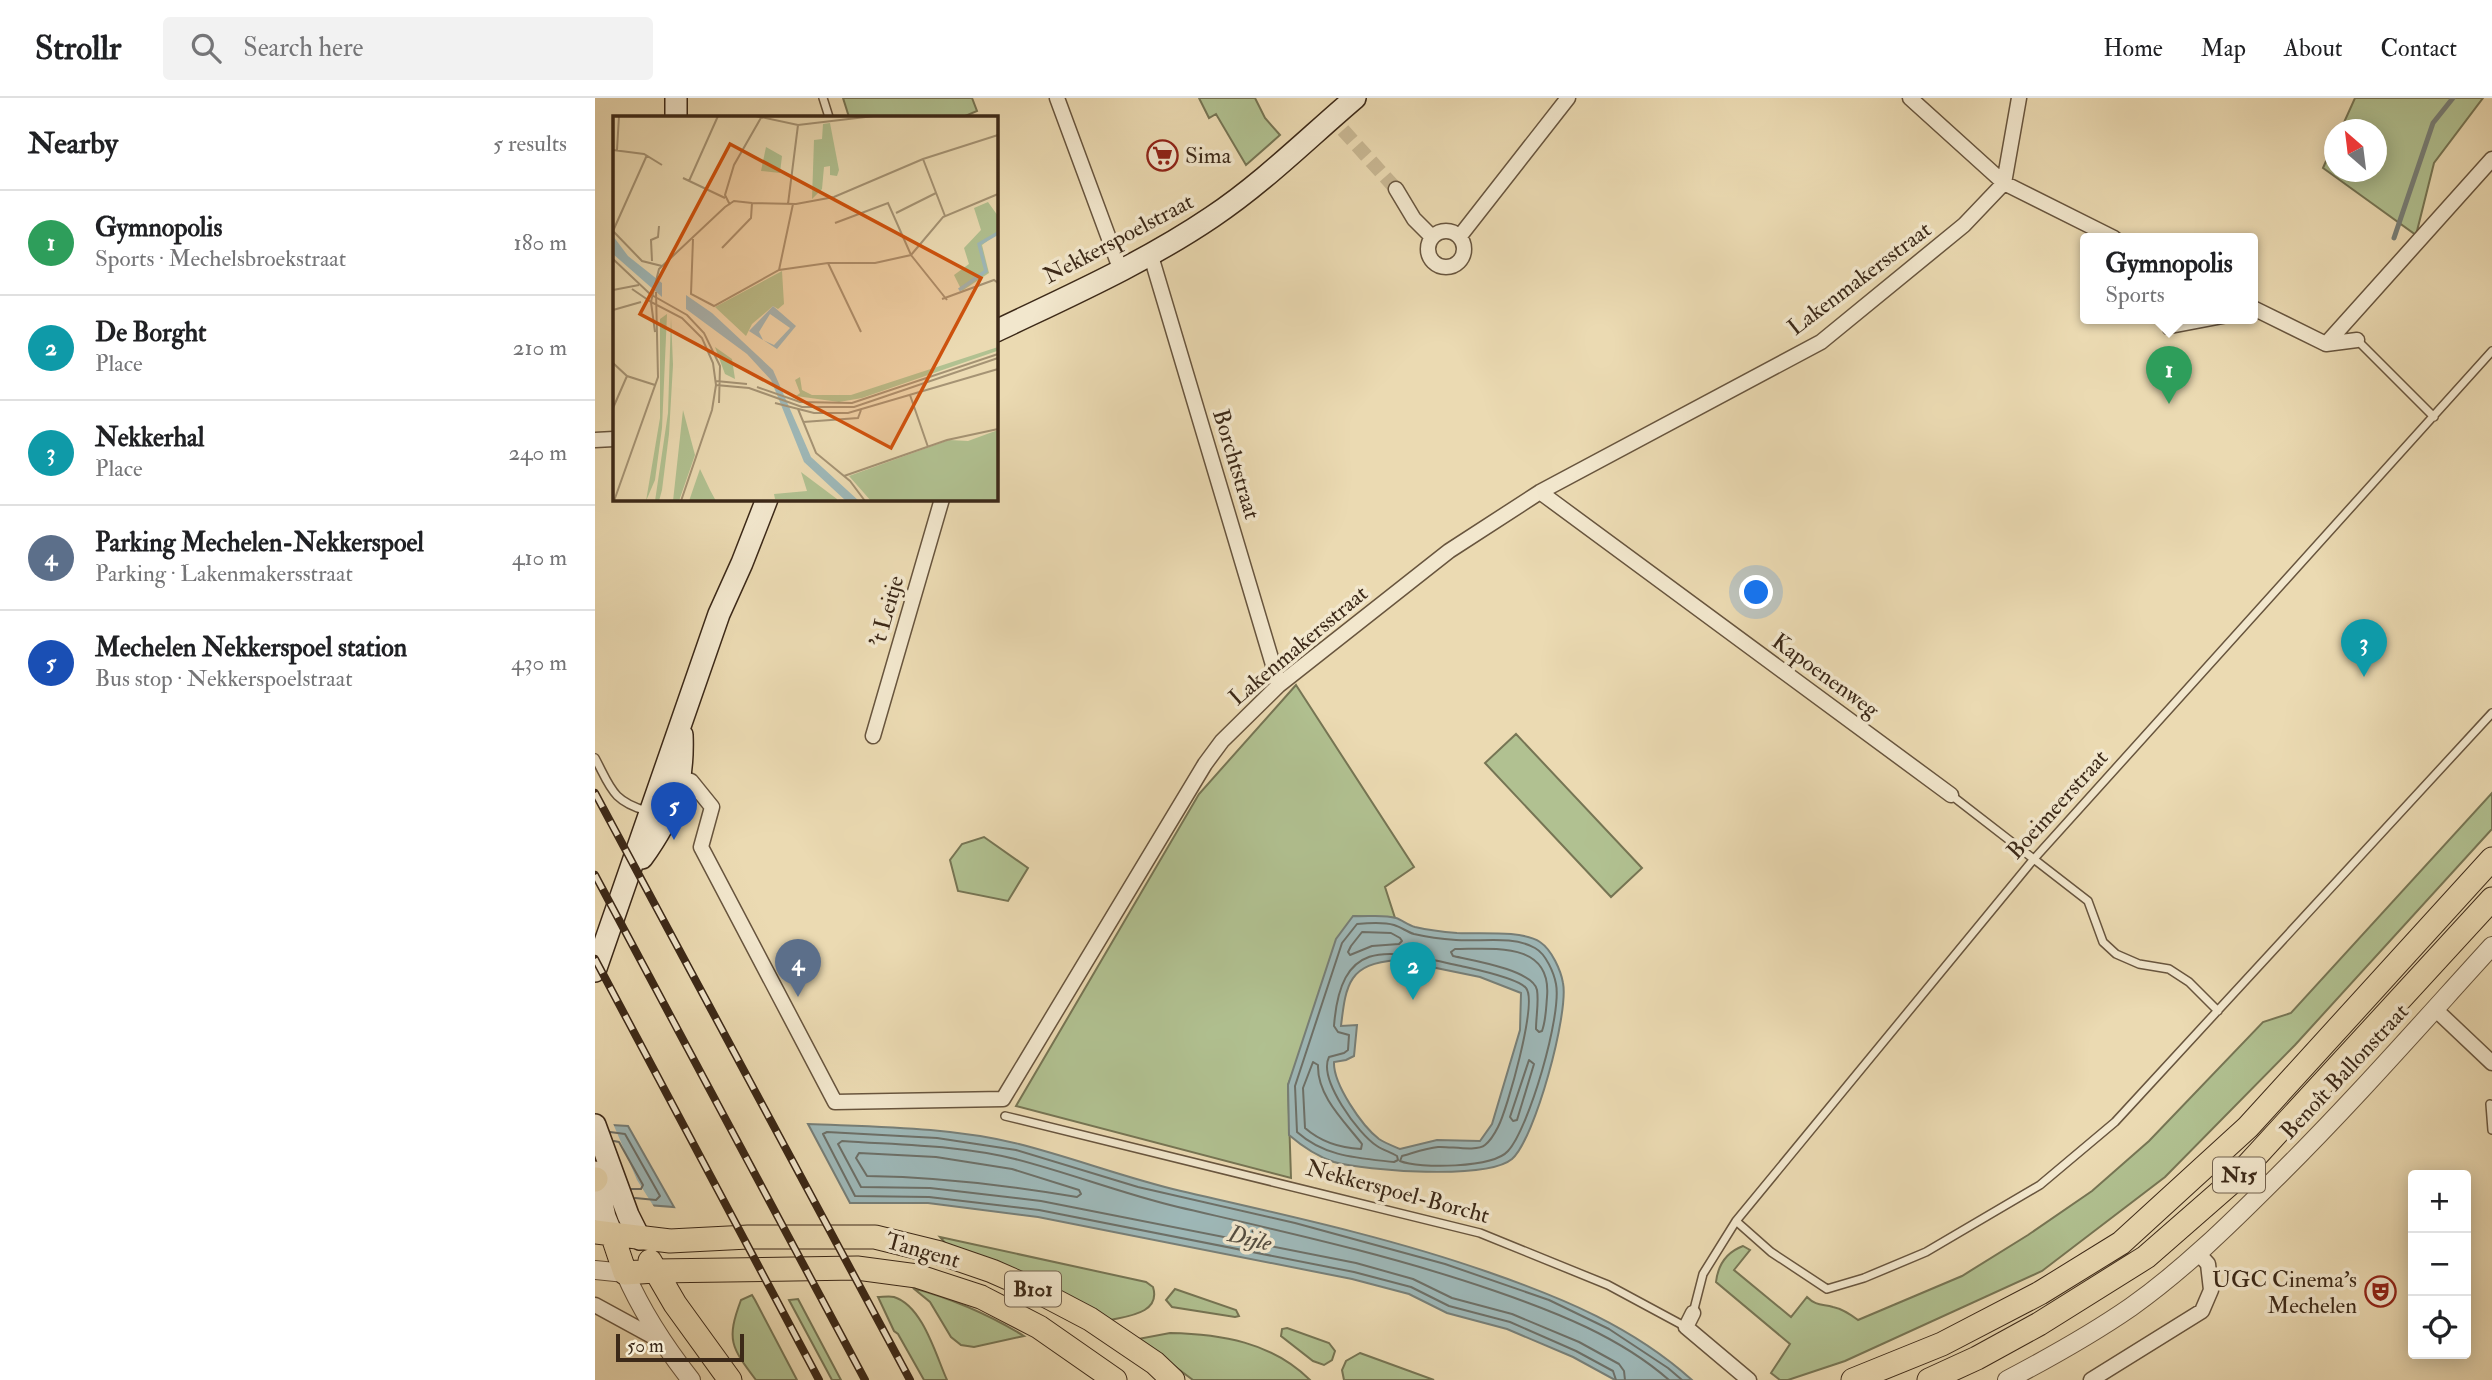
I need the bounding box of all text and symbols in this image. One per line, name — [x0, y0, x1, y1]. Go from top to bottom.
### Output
search box — [163, 17, 653, 80]
text: Strollr — [35, 28, 121, 69]
icon: search — [187, 29, 225, 67]
text: Search here — [243, 32, 363, 64]
text: Home — [2103, 33, 2163, 64]
text: Map — [2201, 33, 2246, 64]
text: About — [2284, 33, 2343, 64]
text: Contact — [2381, 33, 2457, 64]
inset map — [613, 116, 997, 500]
north arrow — [2324, 119, 2387, 182]
text: Nearby — [28, 125, 118, 162]
text: 5 results — [493, 129, 567, 158]
supermarket icon: Sima — [1145, 138, 1179, 172]
place label: Sima — [1185, 141, 1232, 170]
street label: Nekkerspoelstraat — [1038, 187, 1199, 291]
text: Gymnopolis — [95, 212, 222, 244]
street label: Lakenmakersstraat — [1782, 215, 1937, 342]
text: 1 — [47, 228, 55, 257]
text: 180 m — [514, 228, 567, 257]
popup — [2080, 233, 2258, 324]
text: Sports · Mechelsbroekstraat — [95, 244, 346, 273]
text: Gymnopolis — [2105, 248, 2233, 280]
text: Sports — [2105, 280, 2165, 309]
text: De Borght — [95, 317, 206, 349]
text: 2 — [45, 333, 57, 362]
text: 210 m — [513, 333, 567, 362]
pin: 1 — [2146, 346, 2192, 404]
text: Place — [95, 349, 143, 378]
street label: Borchtstraat — [1206, 406, 1267, 523]
text: Nekkerhal — [95, 422, 204, 454]
text: 3 — [47, 438, 55, 467]
text: 240 m — [508, 438, 567, 467]
text: Place — [95, 454, 143, 483]
text: Parking Mechelen-Nekkerspoel — [95, 527, 424, 559]
text: 4 — [45, 543, 57, 572]
text: 410 m — [512, 543, 567, 572]
text: Parking · Lakenmakersstraat — [95, 559, 353, 588]
street label: 't Leitje — [863, 572, 911, 650]
your location — [1739, 575, 1773, 609]
street label: Lakenmakersstraat — [1223, 579, 1374, 712]
pin: 3 — [2341, 619, 2387, 677]
street label: Kapoenenweg — [1766, 627, 1886, 725]
text: Mechelen Nekkerspoel station — [95, 632, 407, 664]
text: 5 — [46, 648, 56, 677]
text: 430 m — [511, 648, 567, 677]
text: Bus stop · Nekkerspoelstraat — [95, 664, 353, 693]
street label: Boeimeerstraat — [2001, 743, 2114, 865]
pin: 5 — [651, 782, 697, 840]
pin: 4 — [775, 939, 821, 997]
pin: 2 — [1390, 942, 1436, 1000]
street label: Benoît Ballonstraat — [2274, 997, 2415, 1145]
street label: Nekkerspoel-Borcht — [1303, 1153, 1493, 1231]
road number: N15 — [2213, 1158, 2265, 1192]
map controls — [2408, 1170, 2471, 1359]
button: + — [2408, 1170, 2471, 1233]
water label: Dijle — [1224, 1218, 1276, 1259]
street label: Tangent — [882, 1226, 963, 1275]
button: − — [2408, 1233, 2471, 1296]
place label: UGC Cinema's Mechelen — [2212, 1265, 2357, 1320]
road number: B101 — [1005, 1272, 1061, 1306]
theatre icon: UGC Cinema's Mechelen — [2363, 1275, 2397, 1309]
button: locate — [2408, 1296, 2471, 1359]
scale bar — [616, 1331, 744, 1363]
text: 50 m — [627, 1334, 664, 1358]

